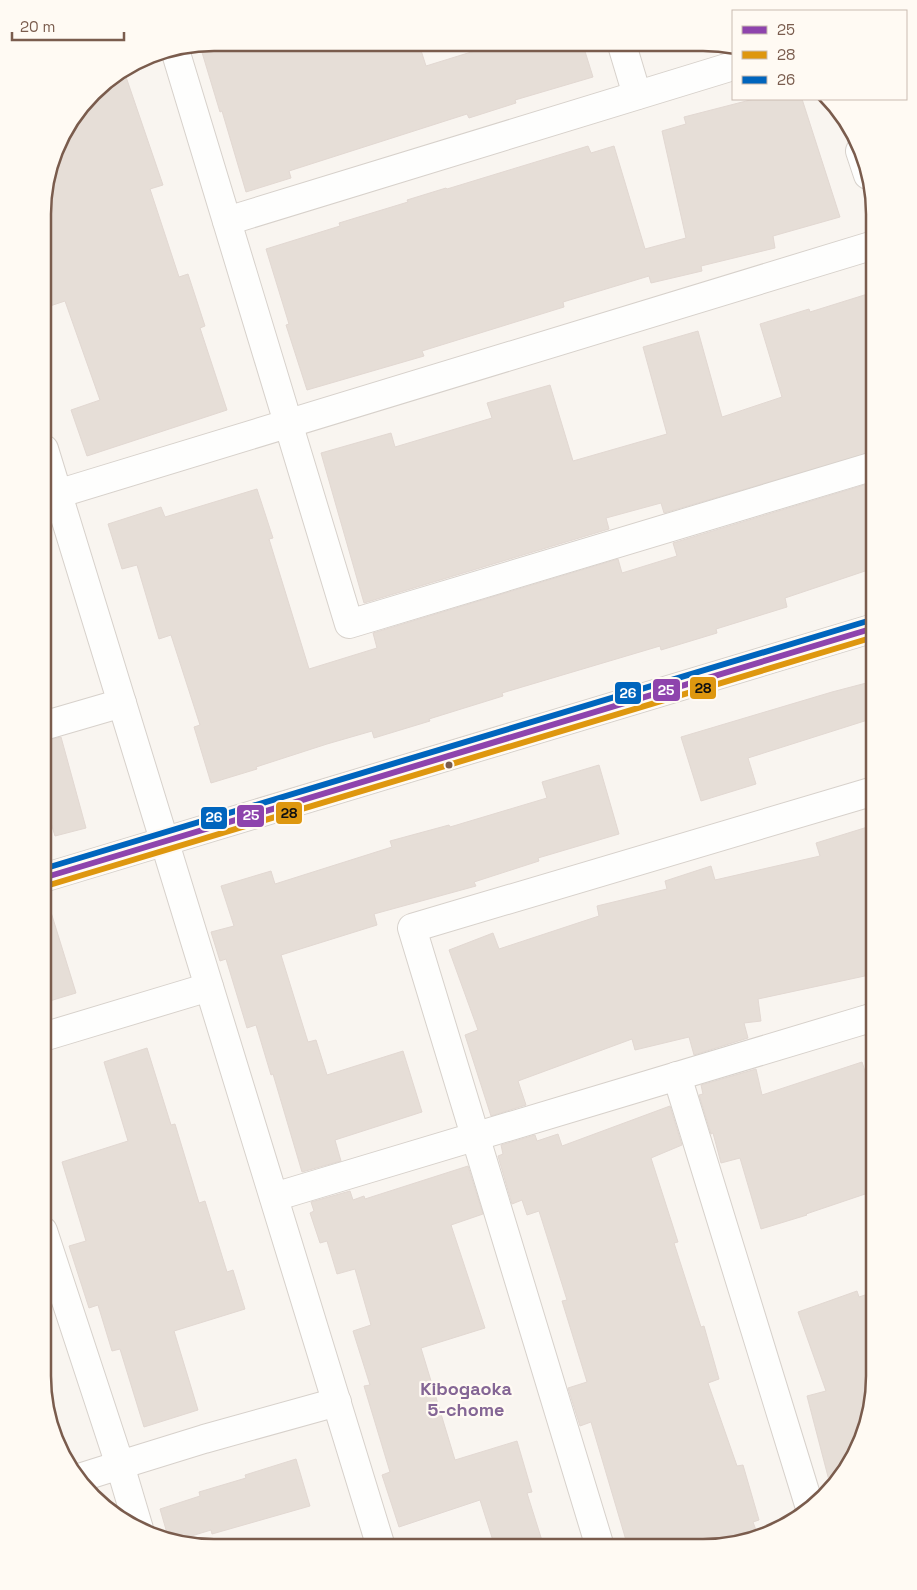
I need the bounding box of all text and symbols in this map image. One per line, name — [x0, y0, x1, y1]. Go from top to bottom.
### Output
scale bar — [12, 10, 125, 42]
legend — [732, 10, 907, 100]
text: 20 m — [20, 17, 55, 36]
text: 25 — [777, 20, 795, 39]
text: 28 — [777, 45, 795, 64]
text: 26 — [777, 70, 795, 89]
line badge: 28 — [689, 676, 717, 700]
line badge: 25 — [652, 678, 681, 702]
text: 28 — [695, 679, 712, 697]
line badge: 26 — [614, 681, 642, 705]
text: 25 — [658, 681, 674, 699]
text: 26 — [620, 684, 637, 702]
unlabelled marker — [444, 760, 454, 770]
line badge: 28 — [275, 801, 303, 825]
line badge: 25 — [236, 804, 265, 828]
text: 28 — [281, 804, 298, 822]
line badge: 26 — [200, 806, 228, 830]
text: 25 — [243, 806, 259, 824]
text: 26 — [206, 808, 223, 826]
district label: Kibogaoka 5-chome — [420, 1377, 512, 1421]

